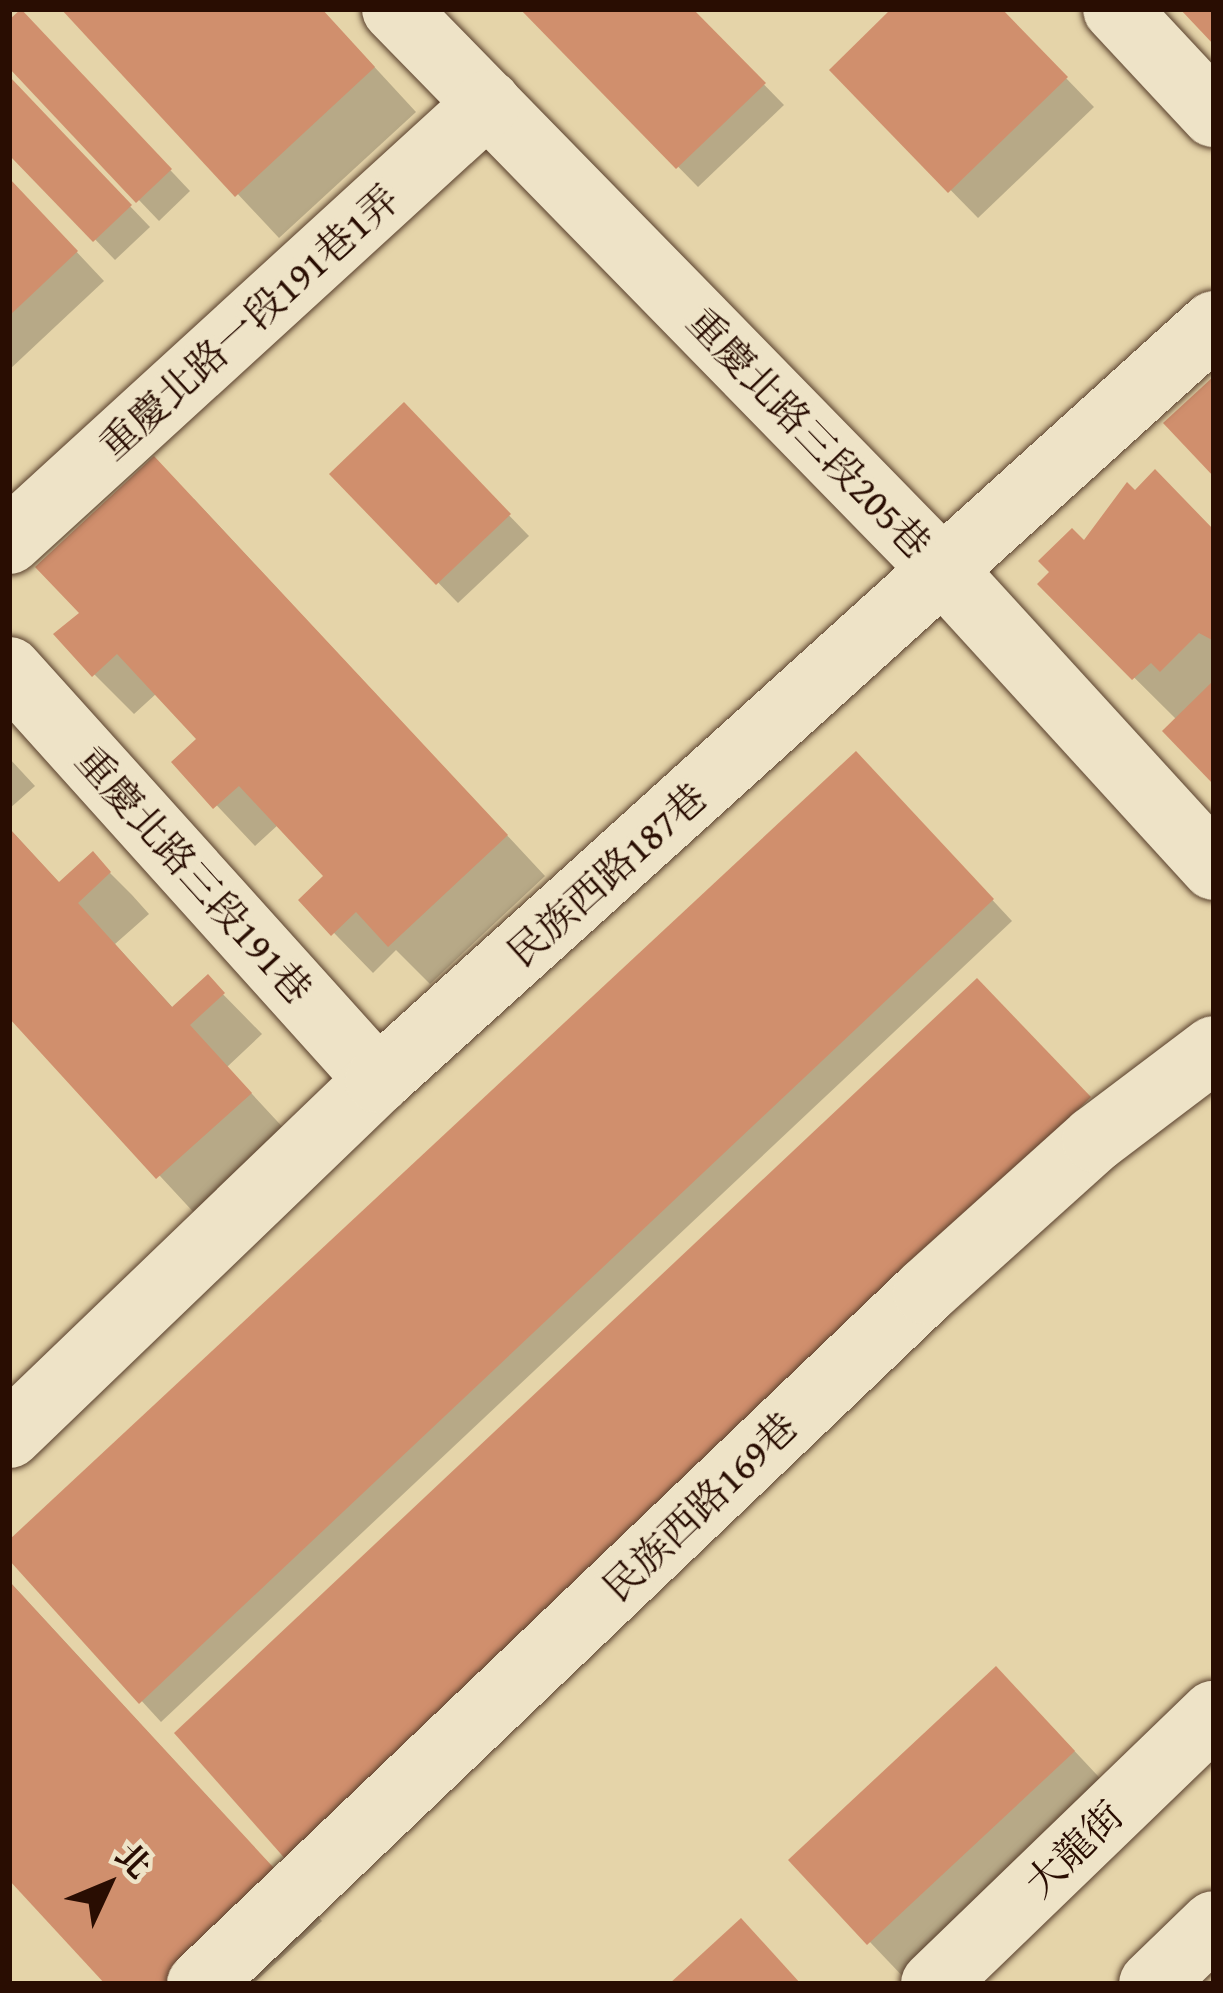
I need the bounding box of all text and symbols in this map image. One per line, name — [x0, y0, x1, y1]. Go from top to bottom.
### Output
street label: 重慶北路一段191巷1弄 — [90, 175, 408, 469]
street label: 重慶北路三段205巷 — [678, 298, 940, 568]
street label: 重慶北路三段191巷 — [66, 737, 322, 1013]
street label: 民族西路187巷 — [498, 774, 716, 976]
street label: 民族西路169巷 — [593, 1403, 807, 1611]
street label: 大龍街 — [1016, 1792, 1132, 1906]
north arrow — [48, 1825, 168, 1945]
text: 北 — [105, 1831, 163, 1889]

